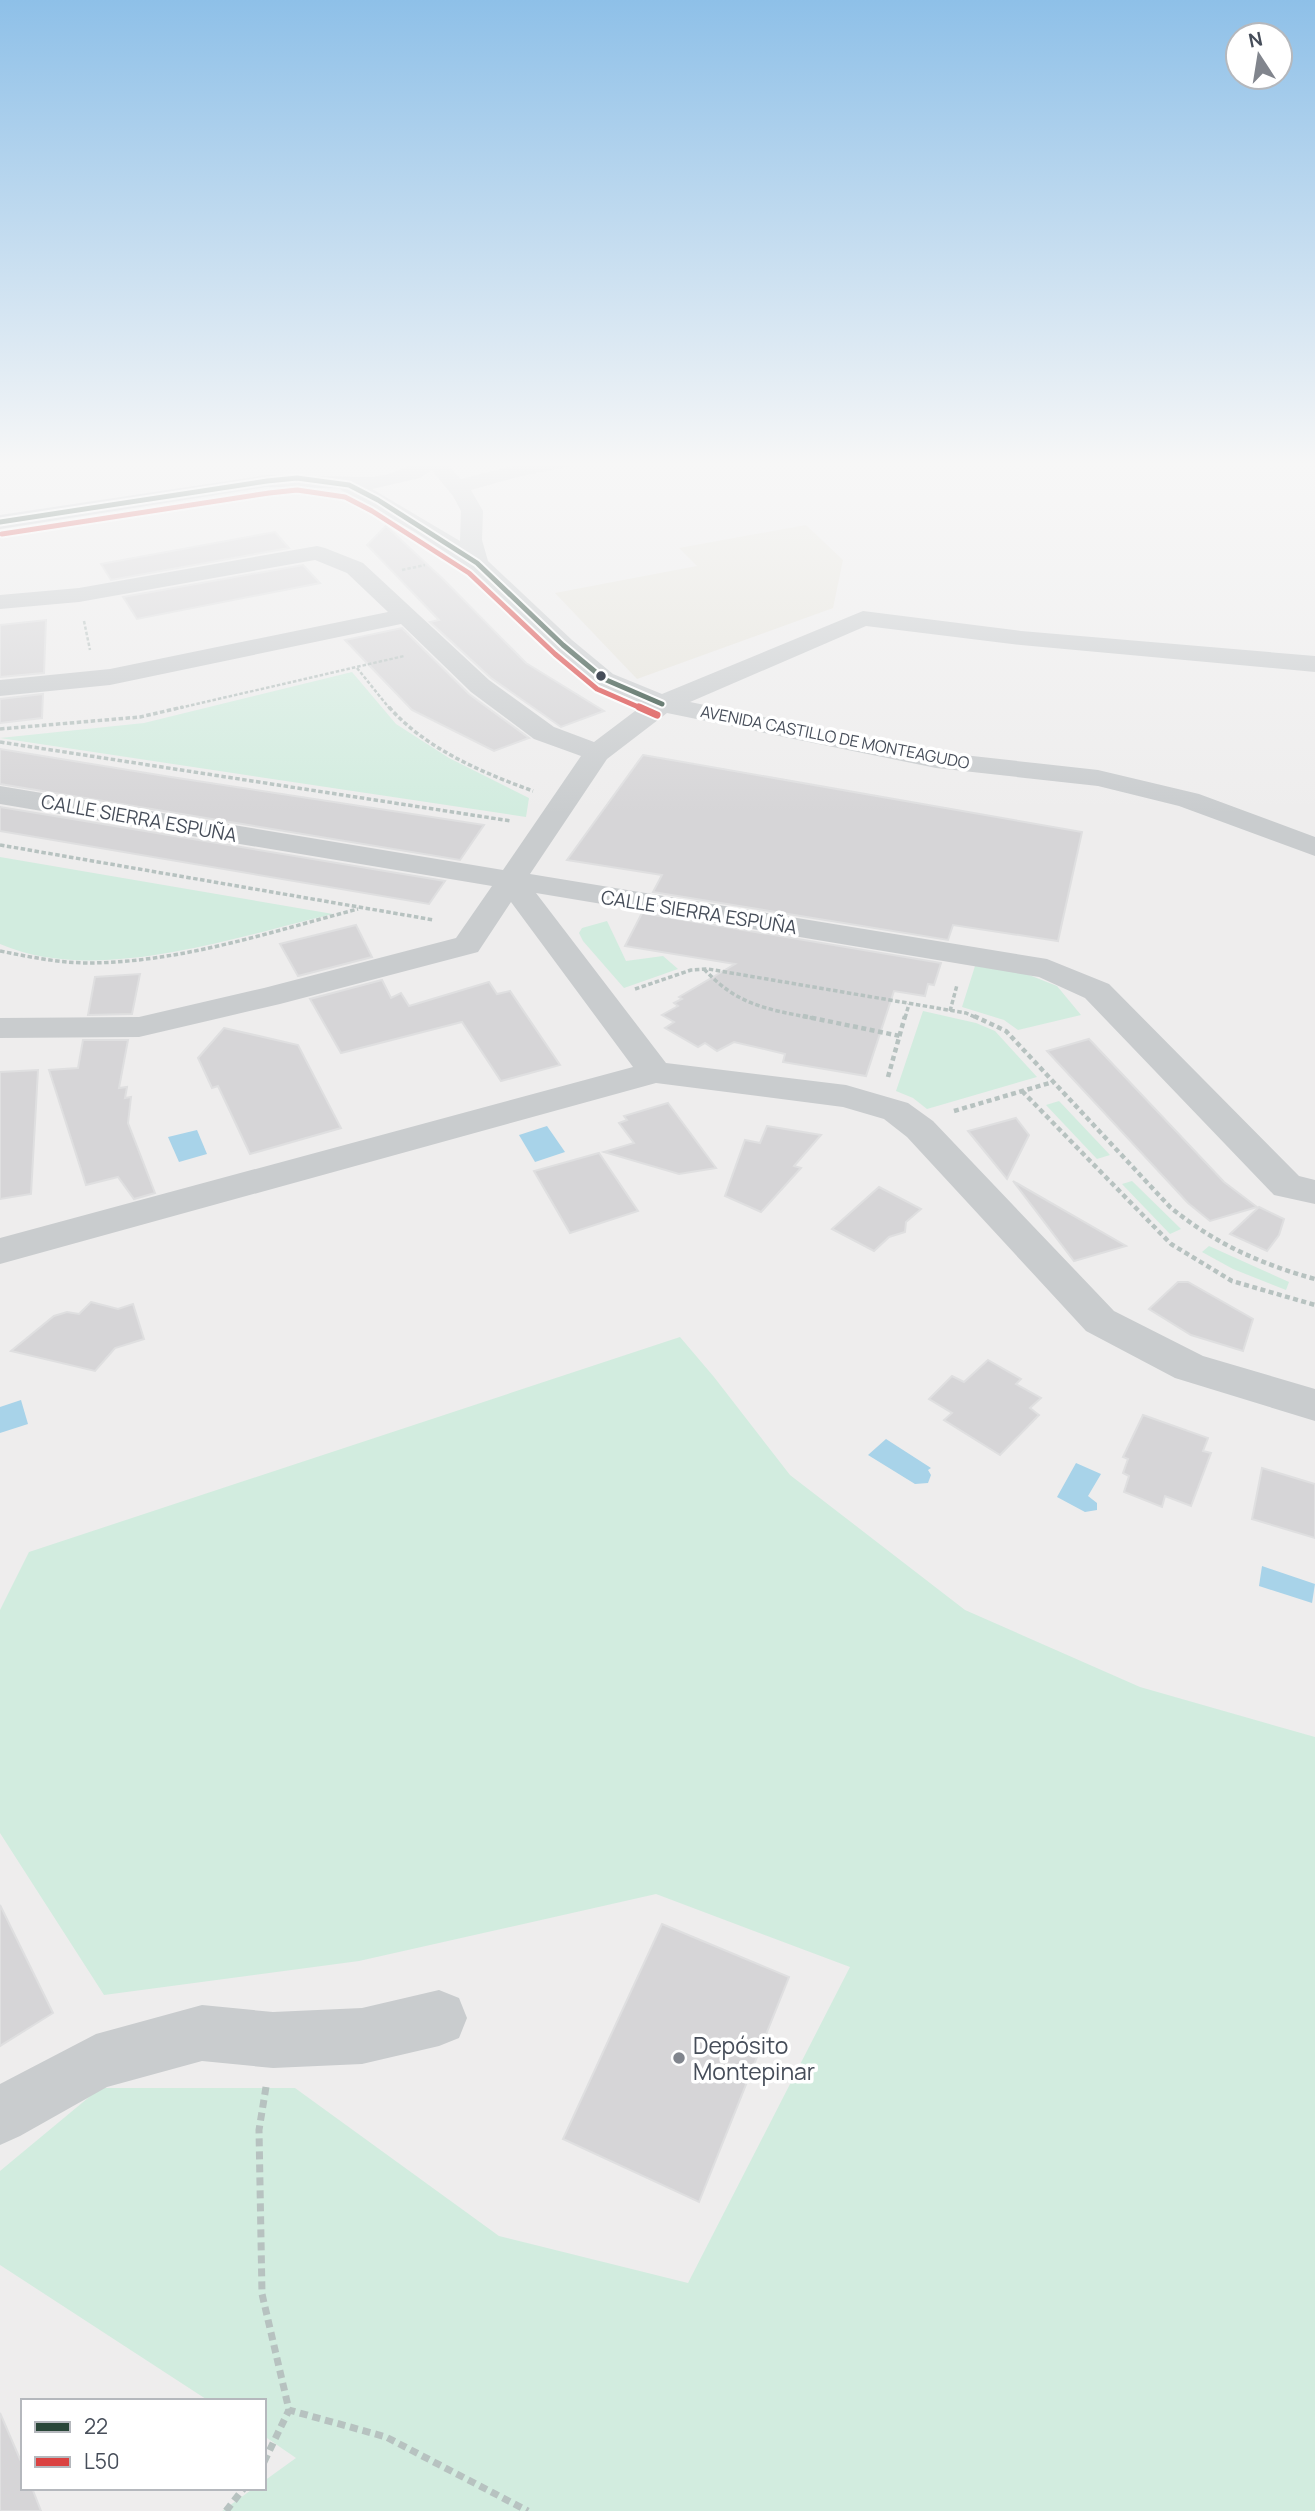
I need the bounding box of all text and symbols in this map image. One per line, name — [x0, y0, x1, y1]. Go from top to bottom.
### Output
north arrow — [1224, 21, 1294, 91]
text: N — [1246, 25, 1265, 54]
unlabelled marker — [594, 669, 608, 683]
street label: AVENIDA CASTILLO DE MONTEAGUDO — [699, 700, 972, 774]
street label: CALLE SIERRA ESPUÑA — [39, 788, 239, 848]
street label: CALLE SIERRA ESPUÑA — [599, 884, 799, 940]
place label: Depósito Montepinar — [693, 2029, 815, 2087]
marker: Depósito Montepinar — [671, 2050, 687, 2066]
legend — [21, 2399, 266, 2490]
text: 22 — [84, 2412, 108, 2440]
text: L50 — [84, 2447, 120, 2475]

